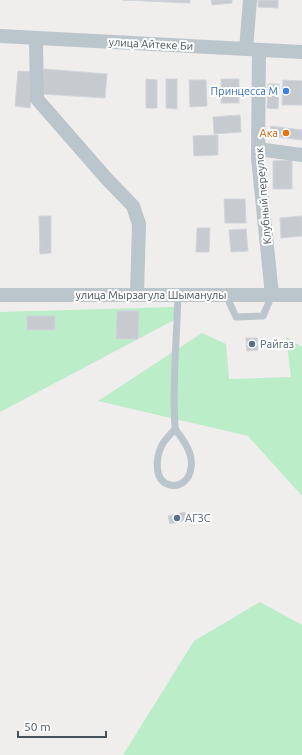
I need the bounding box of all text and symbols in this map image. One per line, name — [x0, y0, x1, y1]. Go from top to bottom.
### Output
street label: улица Айтеке Би — [108, 36, 194, 52]
place label: Принцесса М — [211, 85, 278, 97]
marker: Принцесса М — [281, 86, 291, 96]
place label: Ака — [260, 127, 278, 139]
marker: Ака — [281, 128, 291, 138]
street label: Клубный переулок — [253, 147, 273, 245]
street label: улица Мырзагула Шыманулы — [76, 289, 226, 301]
place label: Райгаз — [260, 338, 294, 350]
marker: Райгаз — [247, 339, 257, 349]
place label: АГЗС — [185, 512, 211, 524]
marker: АГЗС — [172, 513, 182, 523]
scale bar — [18, 713, 106, 739]
text: 50 m — [24, 720, 51, 733]

